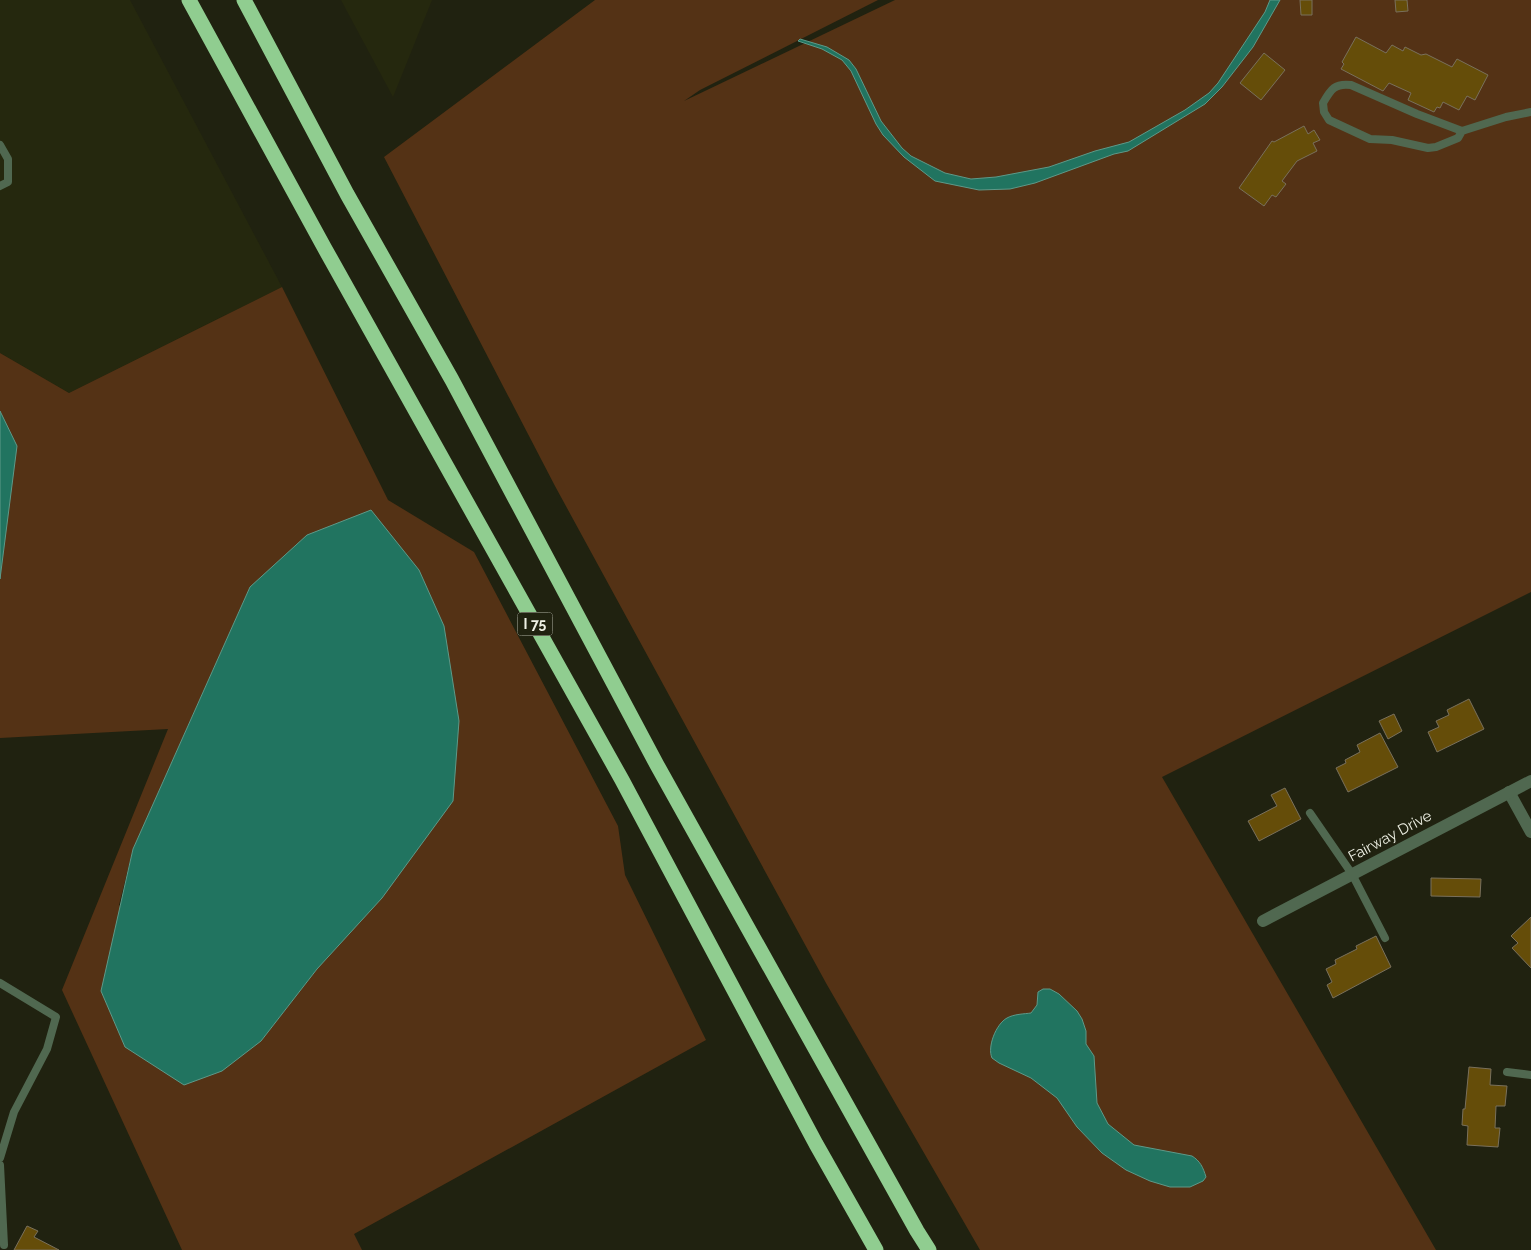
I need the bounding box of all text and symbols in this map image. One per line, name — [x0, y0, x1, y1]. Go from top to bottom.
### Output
road number: I 75 — [518, 612, 552, 636]
street label: Fairway Drive — [1345, 806, 1435, 866]

